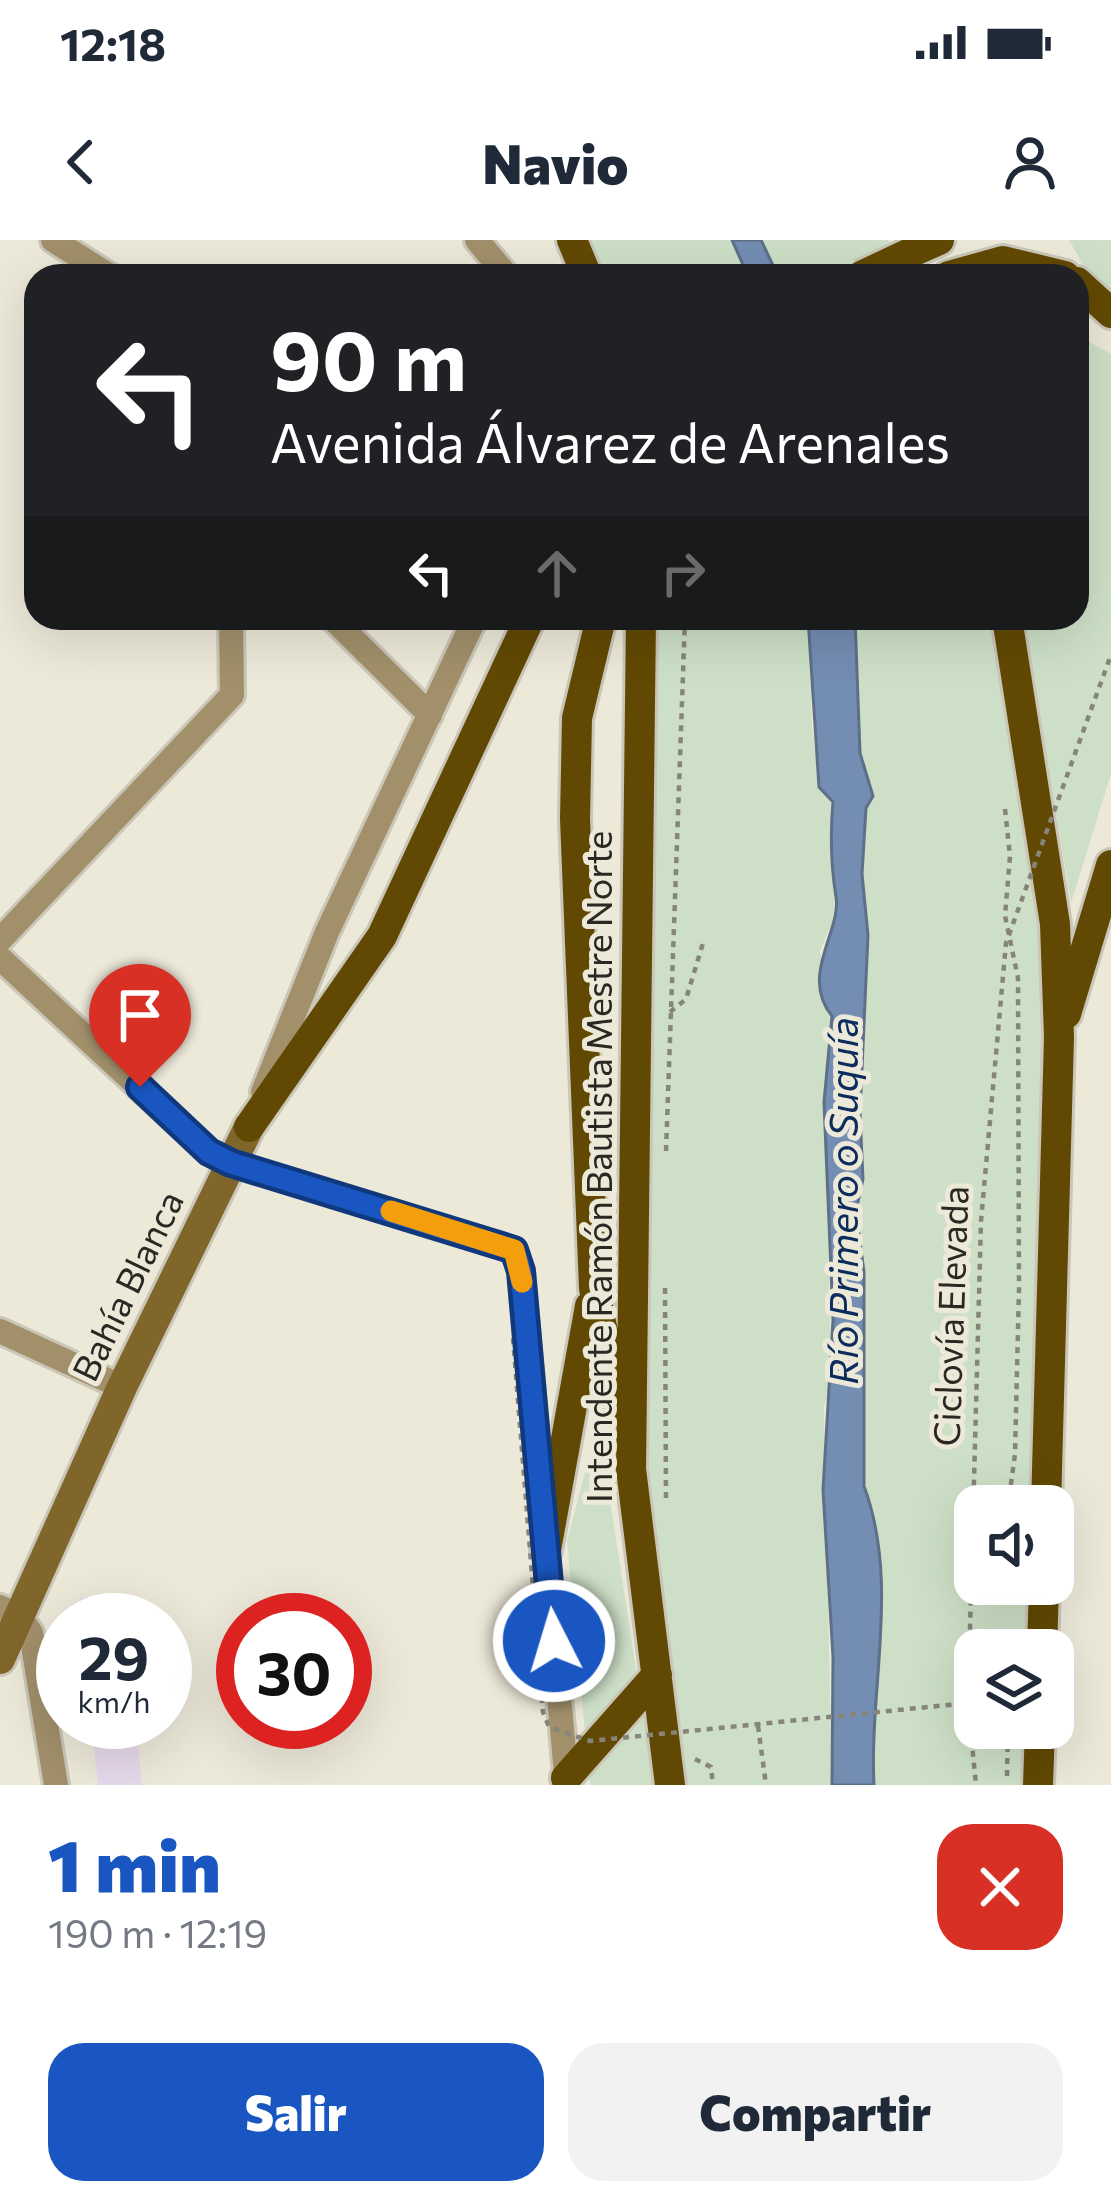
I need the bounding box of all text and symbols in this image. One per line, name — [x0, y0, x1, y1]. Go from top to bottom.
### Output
text: 12:18 — [60, 15, 166, 70]
icon: back — [48, 129, 114, 195]
text: Navio — [482, 129, 629, 195]
icon: person — [997, 129, 1063, 195]
text: 90 m — [270, 306, 467, 408]
icon: left — [72, 312, 228, 468]
text: Avenida Álvarez de Arenales — [270, 408, 950, 474]
icon: left — [398, 540, 464, 606]
icon: ahead — [524, 540, 590, 606]
icon: right — [650, 540, 716, 606]
street label: Intendente Ramón Bautista Mestre Norte — [575, 831, 619, 1503]
pin — [89, 964, 191, 1087]
icon: arrive — [107, 982, 173, 1048]
water label: Río Primero o Suquía — [818, 1017, 866, 1385]
street label: Bahía Blanca — [61, 1183, 191, 1387]
street label: Ciclovía Elevada — [922, 1185, 976, 1447]
map controls — [954, 1485, 1074, 1749]
button: sound — [954, 1485, 1074, 1605]
position arrow — [491, 1578, 617, 1704]
speed limit sign: 30 — [216, 1593, 372, 1749]
text: 29 — [79, 1619, 149, 1692]
button: layers — [954, 1629, 1074, 1749]
text: km/h — [78, 1682, 150, 1719]
text: 1 min — [48, 1819, 221, 1907]
button: close — [937, 1824, 1063, 1950]
text: 190 m · 12:19 — [48, 1908, 267, 1956]
button: Salir — [48, 2043, 544, 2181]
button: Compartir — [568, 2043, 1063, 2181]

